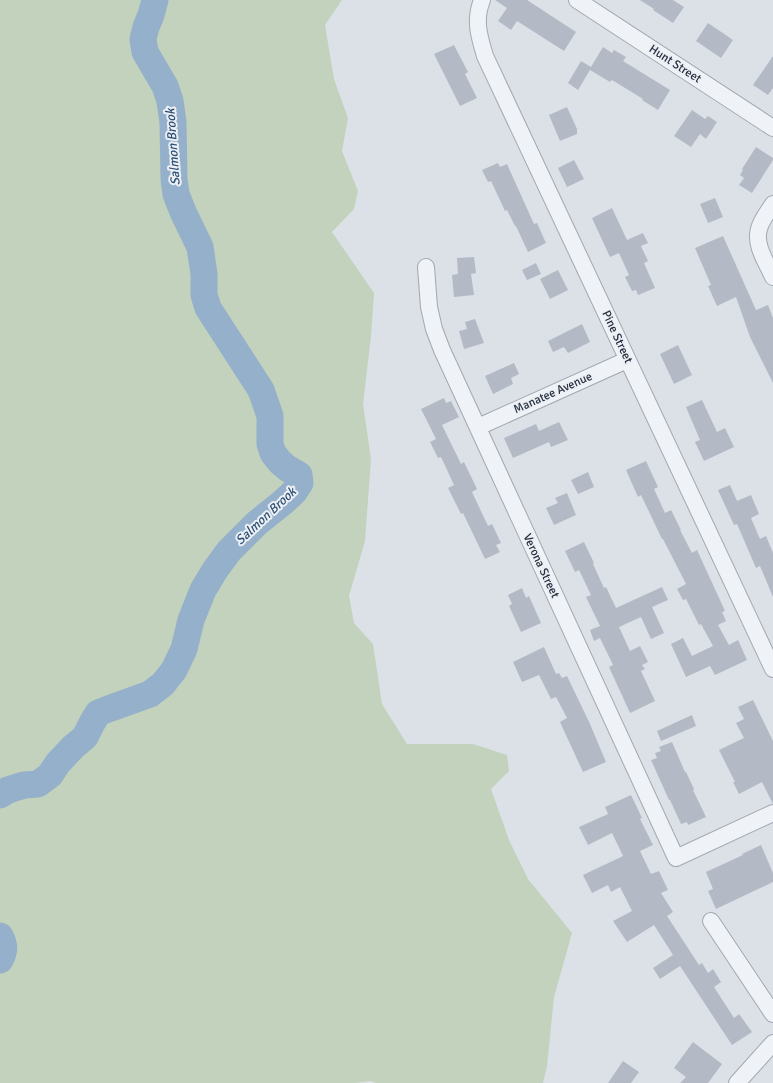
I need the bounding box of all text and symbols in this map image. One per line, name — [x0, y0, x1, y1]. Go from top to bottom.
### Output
street label: Hunt Street — [646, 42, 704, 86]
water label: Salmon Brook — [162, 107, 184, 186]
street label: Pine Street — [598, 308, 636, 366]
street label: Manatee Avenue — [511, 369, 595, 417]
water label: Salmon Brook — [232, 483, 301, 548]
street label: Verona Street — [520, 531, 562, 601]

